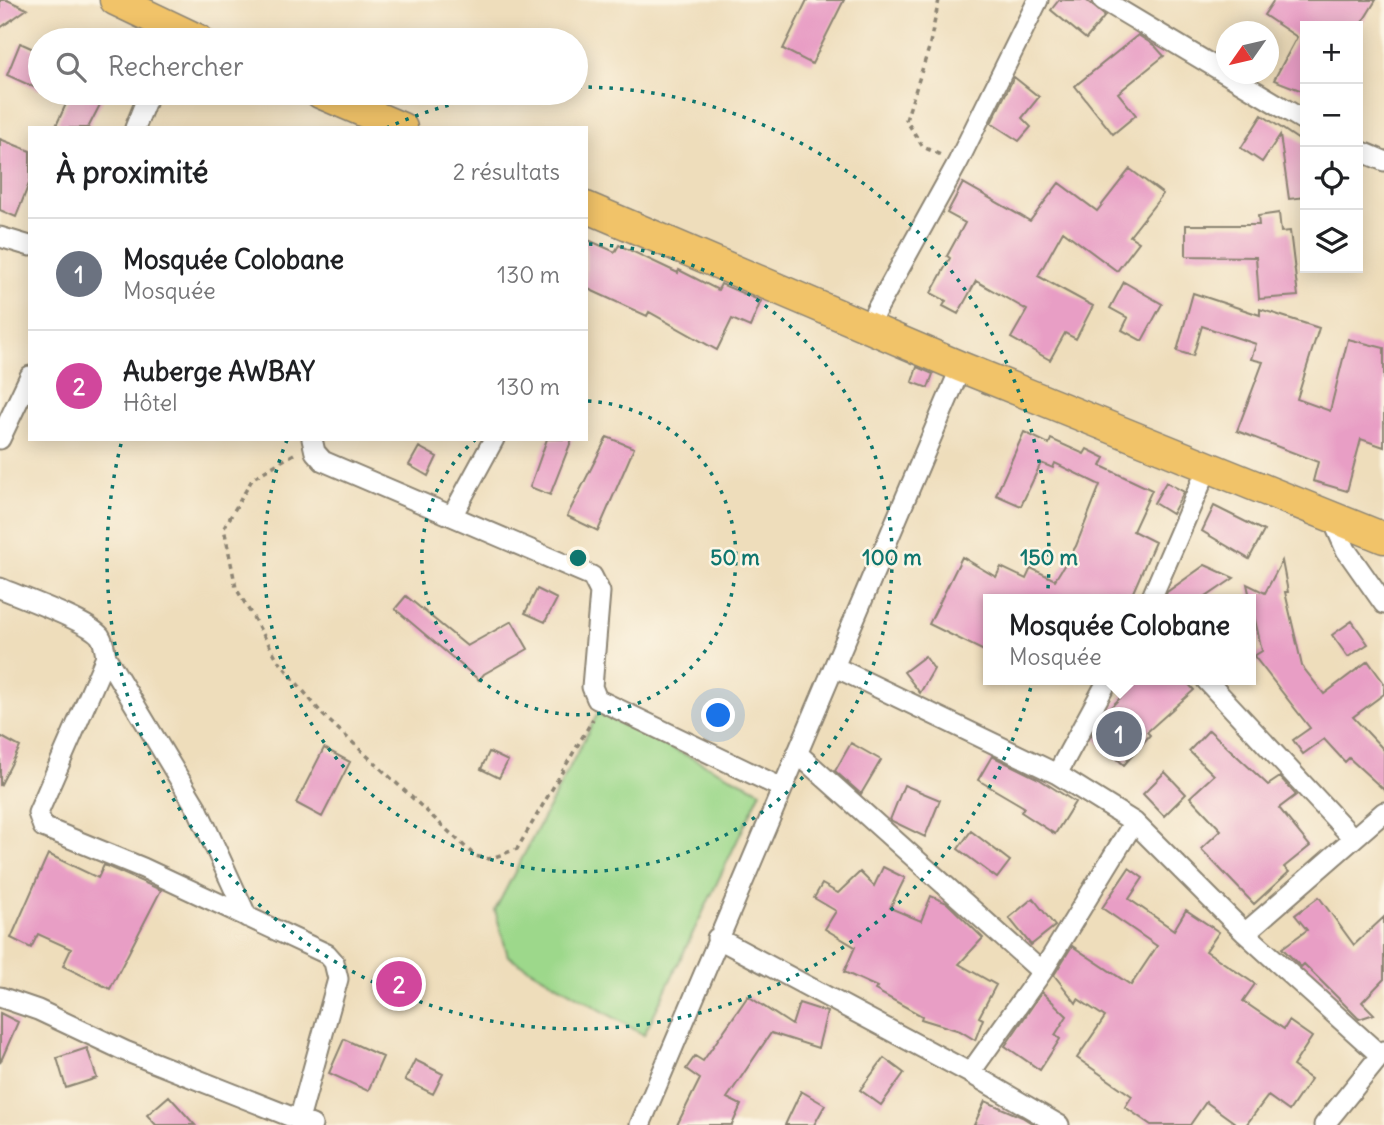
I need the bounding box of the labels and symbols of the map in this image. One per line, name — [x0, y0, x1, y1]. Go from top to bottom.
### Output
north arrow — [1216, 21, 1279, 84]
text: 50 m — [710, 544, 760, 571]
text: 100 m — [862, 544, 922, 571]
text: 150 m — [1020, 544, 1078, 571]
centre of rings — [566, 546, 590, 570]
your location — [701, 698, 735, 732]
pin: 1 — [1096, 708, 1142, 760]
pin: 2 — [376, 958, 422, 1010]

